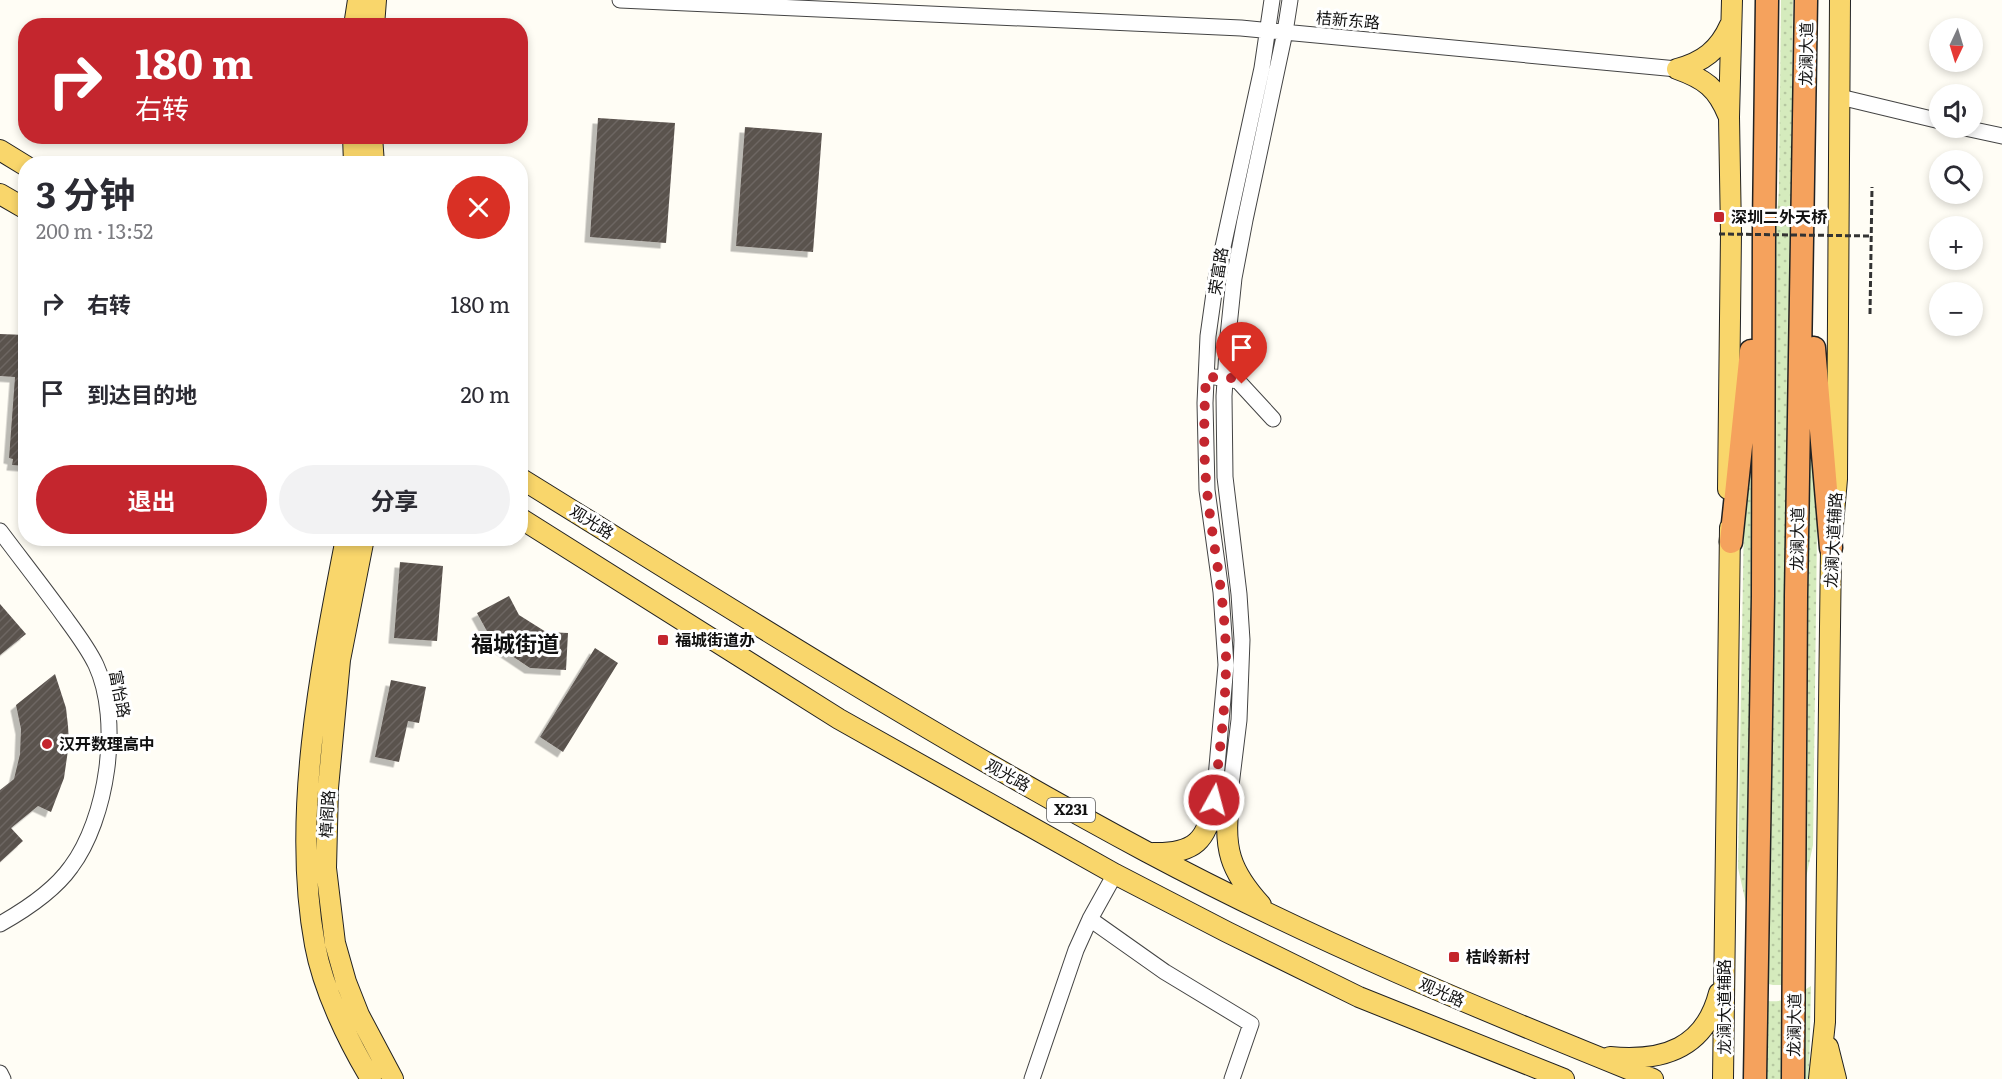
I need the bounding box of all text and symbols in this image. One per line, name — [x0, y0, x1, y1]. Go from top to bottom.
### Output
street label: 桔新东路 — [1315, 4, 1381, 34]
north arrow — [1929, 18, 1983, 72]
map controls — [1929, 18, 1983, 336]
street label: 龙澜大道 — [1792, 22, 1818, 86]
text: 180 m — [135, 30, 253, 92]
icon: right — [36, 42, 114, 120]
button: sound — [1929, 84, 1983, 138]
text: 右转 — [135, 87, 189, 127]
button: search — [1929, 150, 1983, 204]
text: 3 分钟 — [36, 166, 135, 219]
button: close — [447, 176, 510, 239]
place label: 深圳二外天桥 — [1731, 204, 1828, 228]
marker: 深圳二外天桥 — [1712, 210, 1726, 224]
text: 200 m · 13:52 — [36, 215, 153, 245]
button: + — [1929, 216, 1983, 270]
street label: 荣富路 — [1201, 245, 1233, 296]
button: − — [1929, 282, 1983, 336]
icon: right — [36, 287, 69, 320]
text: 右转 — [87, 287, 131, 320]
text: 180 m — [450, 287, 510, 320]
pin — [1216, 322, 1267, 384]
icon: arrive — [1225, 331, 1258, 364]
icon: arrive — [36, 377, 69, 410]
text: 到达目的地 — [87, 377, 197, 410]
text: 20 m — [460, 377, 510, 410]
button: 退出 — [36, 465, 267, 534]
button: 分享 — [279, 465, 510, 534]
street label: 龙澜大道辅路 — [1818, 491, 1846, 589]
street label: 观光路 — [566, 498, 619, 544]
street label: 龙澜大道 — [1783, 507, 1809, 571]
district label: 福城街道 — [471, 626, 559, 659]
place label: 福城街道办 — [675, 627, 755, 651]
marker: 福城街道办 — [656, 633, 670, 647]
street label: 富怡路 — [105, 668, 137, 720]
place label: 汉开数理高中 — [59, 731, 155, 755]
marker: 汉开数理高中 — [40, 737, 54, 751]
street label: 观光路 — [982, 752, 1035, 796]
position arrow — [1182, 768, 1246, 832]
street label: 樟阁路 — [313, 789, 339, 839]
road number: X231 — [1047, 798, 1095, 822]
place label: 桔岭新村 — [1466, 944, 1530, 968]
marker: 桔岭新村 — [1447, 950, 1461, 964]
street label: 龙澜大道辅路 — [1711, 959, 1735, 1055]
street label: 观光路 — [1416, 970, 1469, 1012]
street label: 龙澜大道 — [1780, 993, 1806, 1057]

